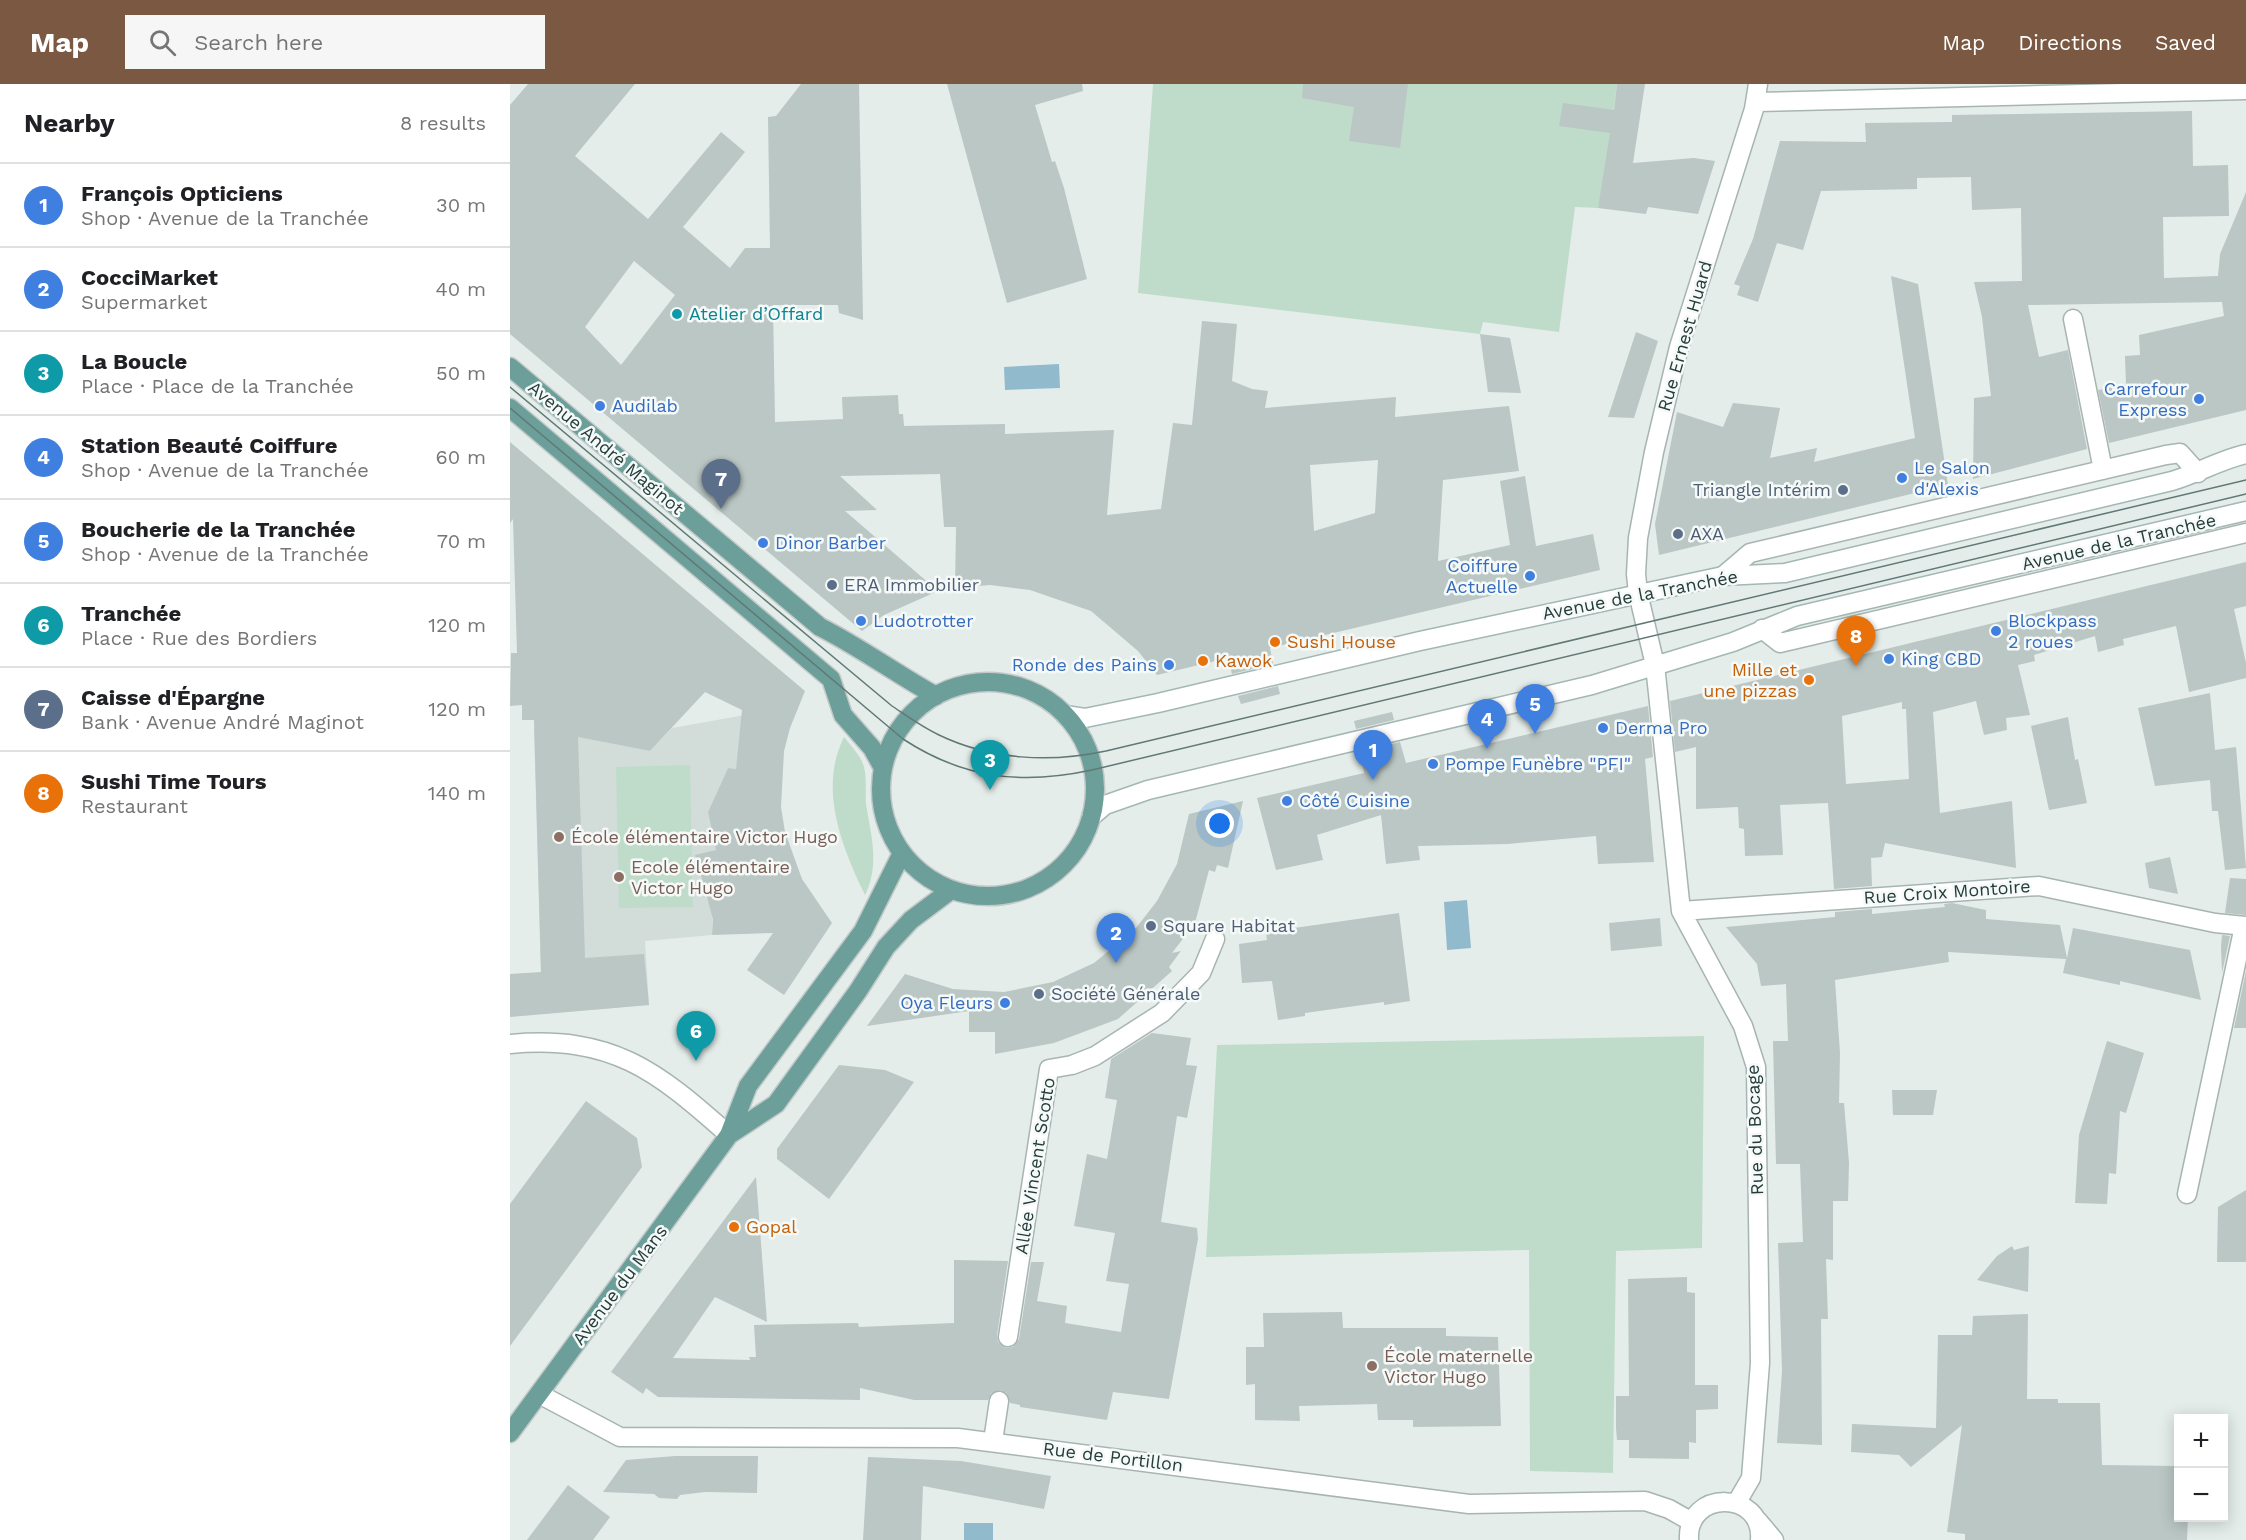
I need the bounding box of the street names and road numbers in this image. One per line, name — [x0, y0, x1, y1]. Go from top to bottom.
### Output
street label: Rue Ernest Huard — [1653, 258, 1716, 414]
street label: Avenue André Maginot — [524, 377, 689, 519]
street label: Avenue de la Tranchée — [2020, 509, 2218, 574]
street label: Avenue de la Tranchée — [1540, 565, 1739, 624]
street label: Rue Croix Montoire — [1863, 875, 2031, 908]
street label: Rue du Bocage — [1742, 1064, 1767, 1196]
street label: Allée Vincent Scotto — [1010, 1076, 1059, 1256]
street label: Avenue du Mans — [568, 1221, 671, 1349]
street label: Rue de Portillon — [1042, 1437, 1184, 1476]

